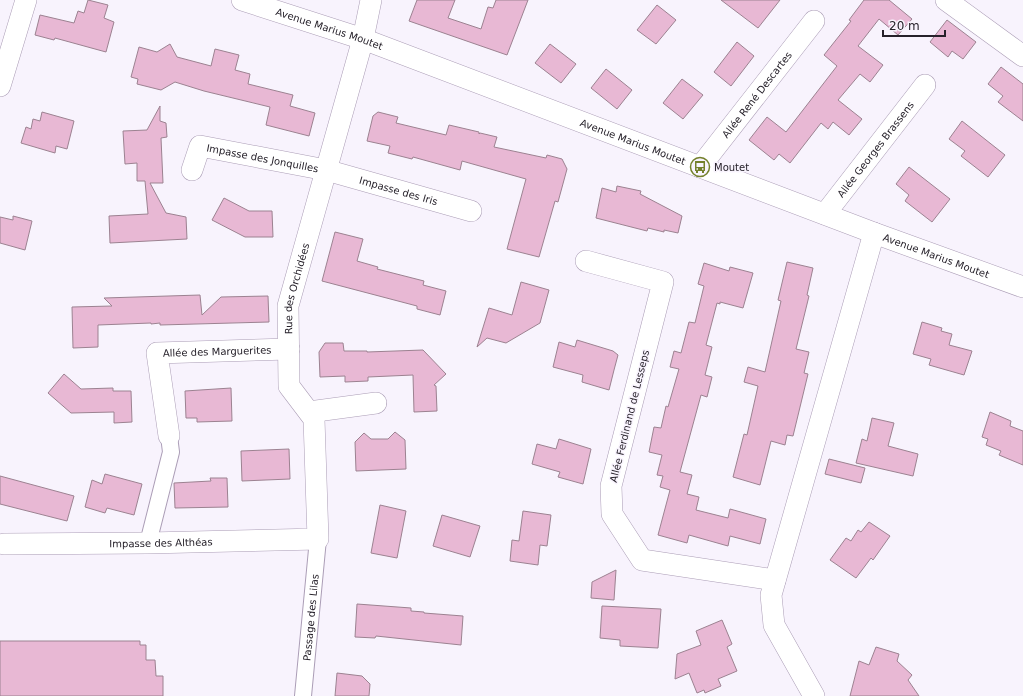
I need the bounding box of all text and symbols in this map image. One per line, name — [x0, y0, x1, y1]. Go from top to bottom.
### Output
street label: Avenue Marius Moutet — [274, 6, 384, 52]
scale bar — [883, 12, 945, 38]
text: 20 m — [889, 19, 920, 33]
street label: Allée René Descartes — [720, 49, 794, 140]
street label: Allée Georges Brassens — [835, 99, 916, 200]
street label: Avenue Marius Moutet — [579, 117, 687, 167]
street label: Impasse des Jonquilles — [206, 142, 319, 174]
bus stop icon: Moutet — [689, 156, 711, 178]
place label: Moutet — [714, 162, 749, 173]
street label: Impasse des Iris — [358, 175, 439, 207]
street label: Avenue Marius Moutet — [882, 232, 991, 280]
street label: Rue des Orchidées — [283, 242, 311, 334]
street label: Allée des Marguerites — [163, 345, 272, 359]
street label: Allée Ferdinand de Lesseps — [608, 349, 651, 483]
street label: Impasse des Althéas — [109, 536, 213, 549]
street label: Passage des Lilas — [301, 573, 321, 661]

